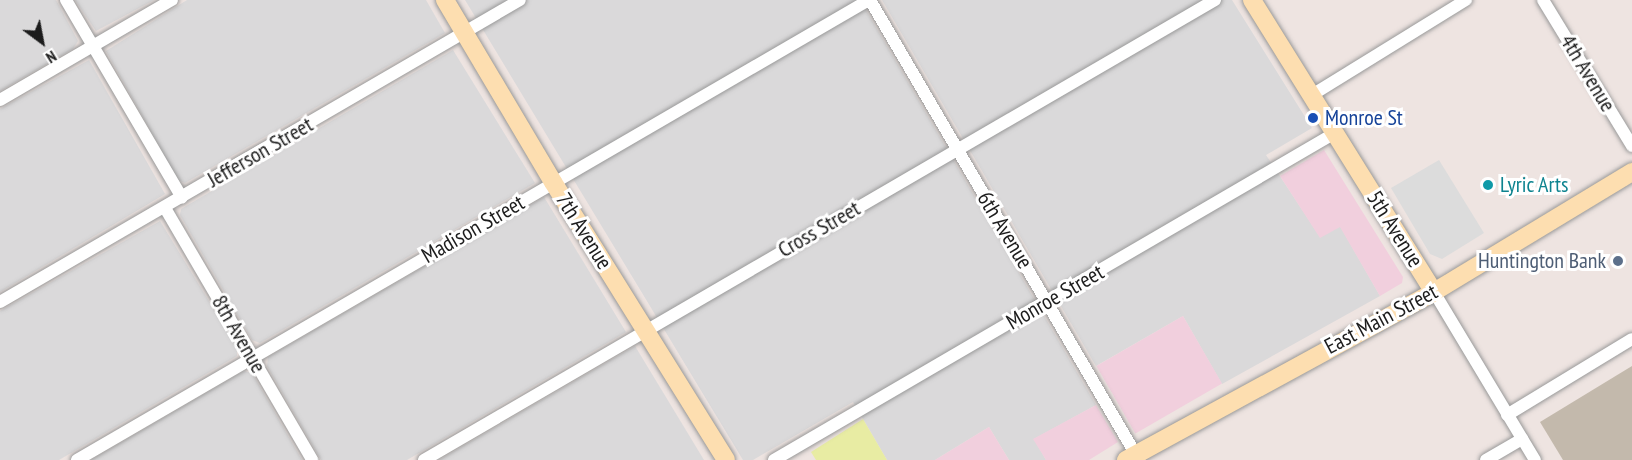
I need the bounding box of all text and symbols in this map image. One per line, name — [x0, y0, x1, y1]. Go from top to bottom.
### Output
north arrow — [12, 12, 72, 72]
street label: 4th Avenue — [1555, 29, 1621, 117]
text: N — [43, 46, 61, 68]
place label: Monroe St — [1325, 105, 1403, 131]
street label: Jefferson Street — [203, 111, 317, 193]
marker: Monroe St — [1306, 111, 1320, 125]
place label: Lyric Arts — [1500, 172, 1569, 198]
marker: Lyric Arts — [1481, 178, 1495, 192]
street label: 6th Avenue — [972, 186, 1038, 274]
street label: 5th Avenue — [1361, 186, 1429, 272]
street label: 7th Avenue — [550, 188, 618, 274]
street label: Madison Street — [417, 189, 529, 269]
street label: Cross Street — [773, 195, 865, 263]
place label: Huntington Bank — [1478, 248, 1606, 274]
marker: Huntington Bank — [1611, 254, 1625, 268]
street label: Monroe Street — [1002, 259, 1108, 335]
street label: East Main Street — [1320, 278, 1442, 360]
street label: 8th Avenue — [206, 290, 272, 378]

